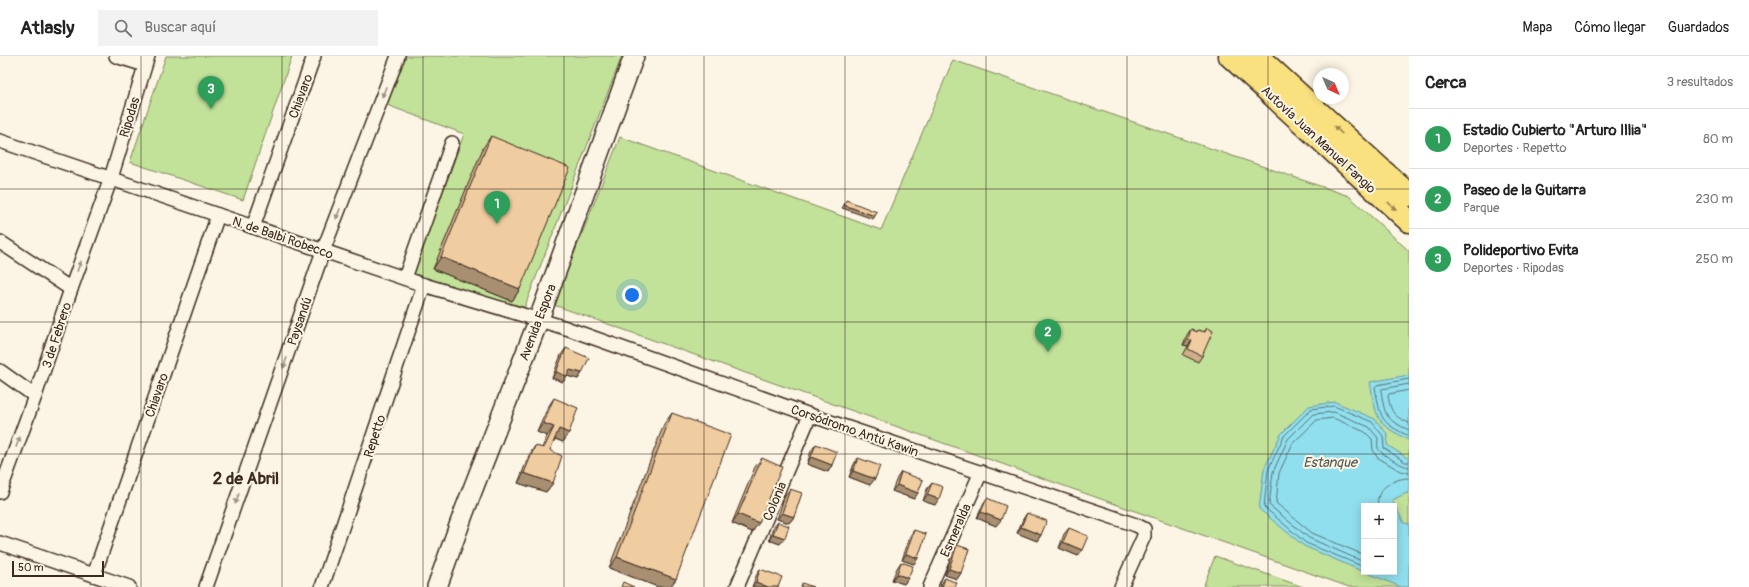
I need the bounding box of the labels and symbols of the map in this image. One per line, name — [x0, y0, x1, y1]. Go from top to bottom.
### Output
north arrow — [1313, 68, 1349, 104]
street label: Chiavaro — [286, 72, 316, 121]
pin: 3 — [198, 76, 224, 109]
street label: Autovía Juan Manuel Fangio — [1258, 82, 1379, 197]
one-way arrow — [381, 87, 387, 99]
street label: Ripodas — [116, 95, 144, 139]
one-way arrow — [1333, 126, 1344, 135]
pin: 1 — [484, 191, 510, 224]
one-way arrow — [1387, 201, 1397, 210]
one-way arrow — [334, 208, 340, 220]
street label: N. de Balbi Robecco — [230, 213, 335, 263]
one-way arrow — [76, 260, 82, 272]
street label: Avenida Espora — [516, 282, 560, 363]
your location — [622, 285, 642, 305]
street label: Paysandú — [284, 295, 316, 348]
street label: 3 de Febrero — [39, 300, 75, 370]
pin: 2 — [1035, 319, 1061, 352]
one-way arrow — [282, 357, 288, 369]
street label: Chiavaro — [142, 371, 172, 420]
street label: Corsódromo Antú Kawin — [789, 402, 921, 460]
street label: Repetto — [361, 413, 389, 460]
one-way arrow — [16, 436, 22, 448]
water label: Estanque — [1303, 454, 1359, 471]
district label: 2 de Abril — [213, 468, 279, 489]
street label: Colonia — [760, 480, 790, 523]
one-way arrow — [234, 493, 240, 505]
street label: Esmeralda — [937, 501, 975, 560]
scale bar — [12, 559, 104, 578]

